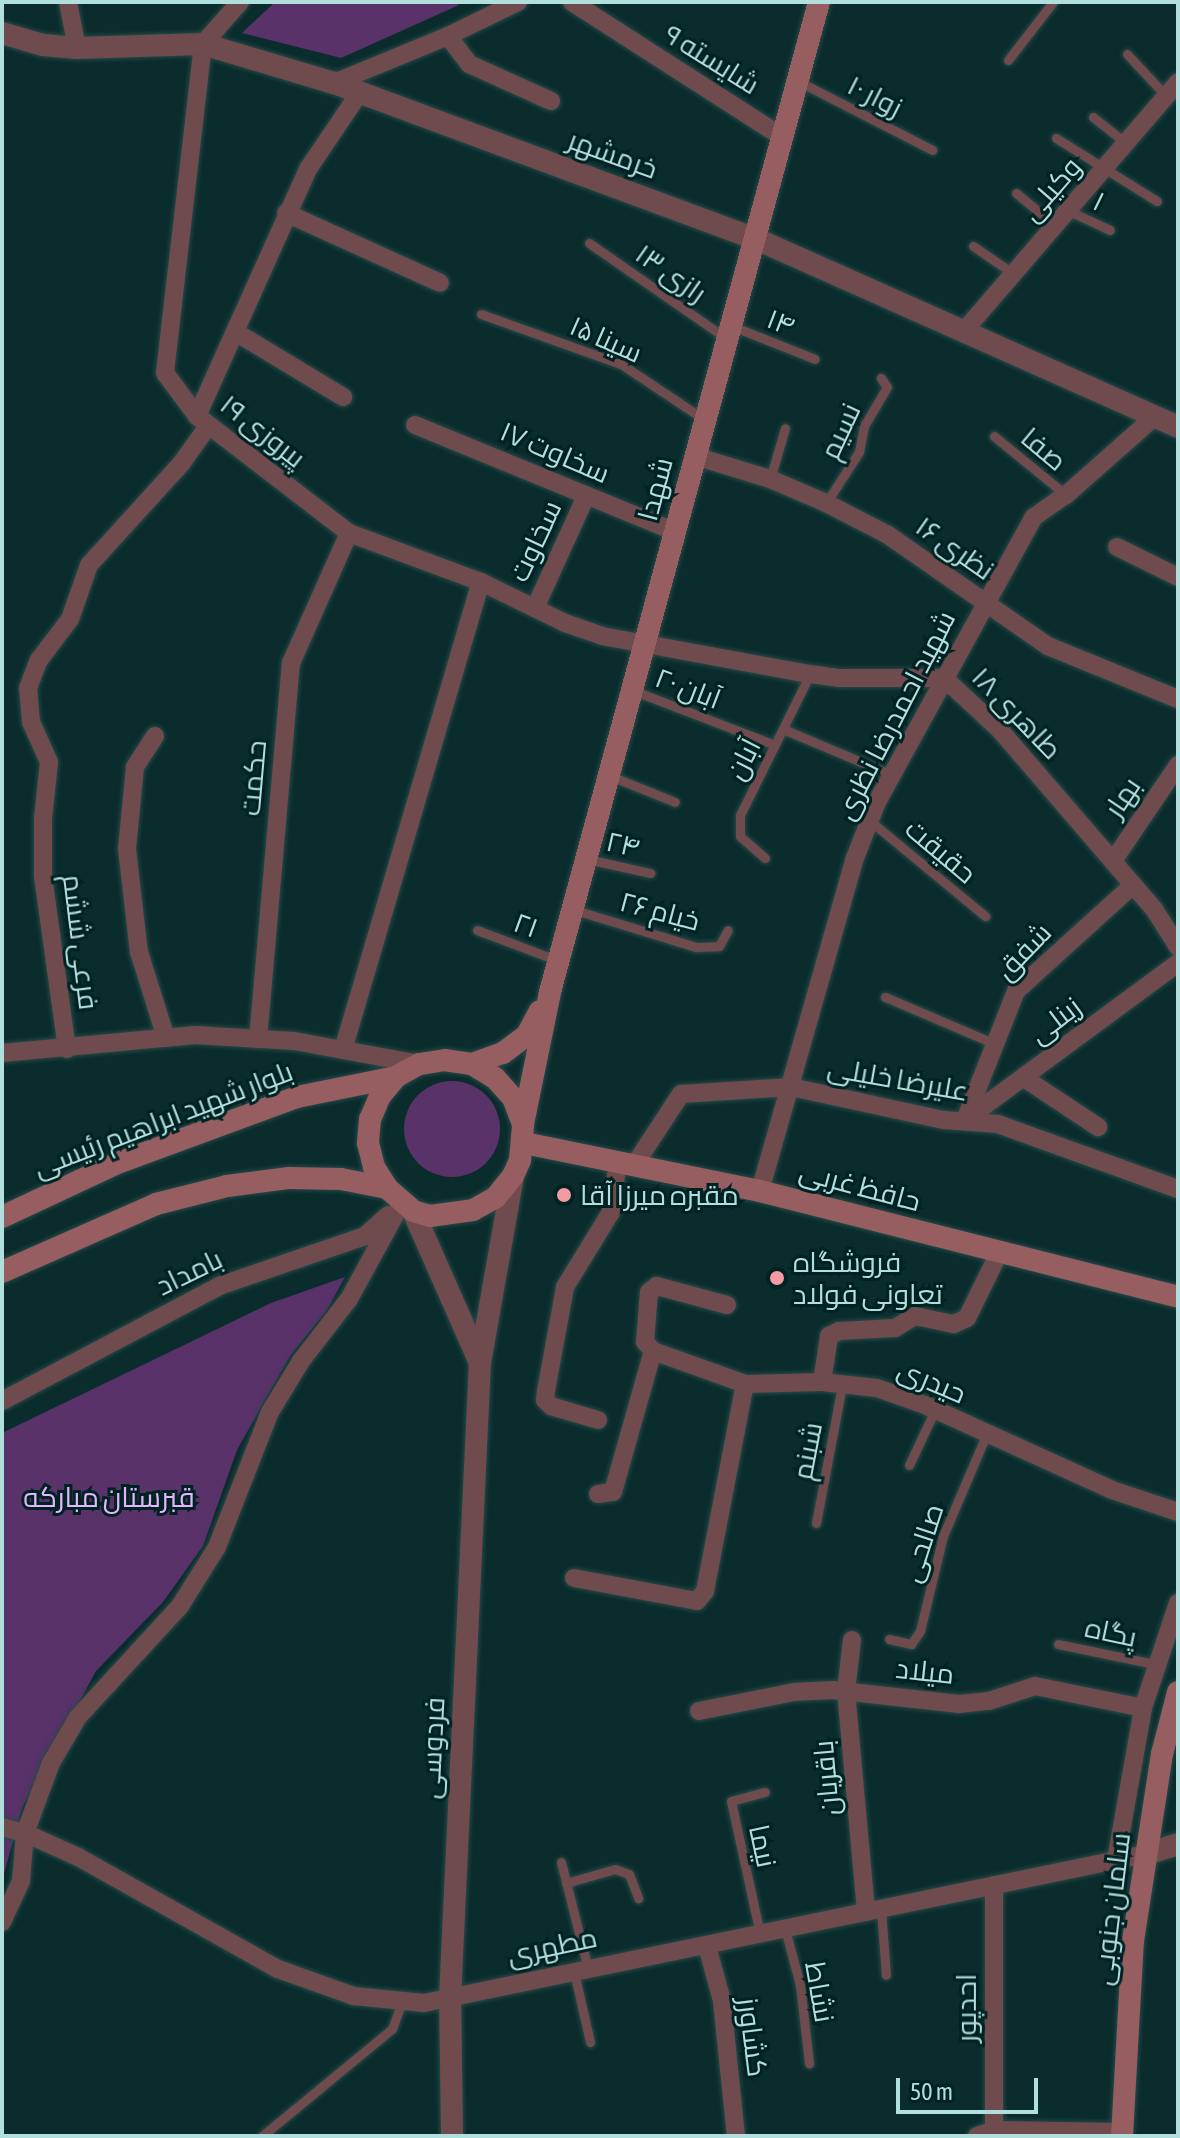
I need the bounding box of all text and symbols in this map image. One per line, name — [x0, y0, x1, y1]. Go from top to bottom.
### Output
street label: شایسته ۹ — [658, 17, 766, 101]
street label: زوار ۱۰ — [842, 68, 908, 124]
street label: خرمشهر — [564, 122, 662, 186]
street label: وکیلی — [1014, 150, 1088, 228]
street label: ۱ — [1088, 184, 1110, 218]
street label: رازی ۱۳ — [629, 237, 713, 309]
street label: ۱۴ — [762, 301, 800, 343]
street label: سینا ۱۵ — [565, 308, 647, 370]
street label: پیروزی ۱۹ — [214, 387, 312, 475]
street label: نسیم — [812, 398, 868, 464]
street label: سخاوت ۱۷ — [495, 414, 615, 490]
street label: صفا — [1014, 420, 1074, 478]
street label: شهدا — [630, 454, 680, 524]
street label: سخاوت — [502, 495, 568, 587]
street label: نظری ۱۶ — [909, 509, 1001, 587]
street label: شهید احمدرضا نظری — [828, 605, 962, 825]
street label: آبان ۲۰ — [650, 660, 726, 716]
street label: طاهری ۱۸ — [965, 660, 1069, 766]
street label: آبان — [719, 733, 767, 785]
street label: حکمت — [233, 739, 273, 817]
street label: بهار — [1096, 770, 1148, 824]
street label: حقیقت — [899, 812, 983, 890]
street label: ۲۴ — [603, 824, 643, 864]
street label: فرعی ششم — [56, 872, 106, 1012]
street label: خیام ۲۶ — [616, 884, 704, 938]
street label: ۲۱ — [509, 905, 543, 945]
street label: شفق — [988, 916, 1058, 986]
street label: زینلی — [1022, 990, 1088, 1050]
street label: علیرضا خلیلی — [825, 1050, 971, 1108]
street label: بلوار شهید ابراهیم رئیسی — [28, 1054, 298, 1184]
street label: حافظ غربی — [796, 1154, 924, 1218]
place label: مقبره میرزا آقا — [580, 1178, 739, 1212]
marker: مقبره میرزا آقا — [555, 1186, 573, 1204]
street label: بامداد — [150, 1242, 228, 1302]
place label: فروشگاه تعاونی فولاد — [793, 1245, 943, 1311]
marker: فروشگاه تعاونی فولاد — [768, 1269, 786, 1287]
street label: حیدری — [893, 1352, 971, 1410]
street label: شبنم — [785, 1419, 829, 1483]
park label: قبرستان مبارکه — [23, 1480, 195, 1514]
street label: صالحی — [894, 1500, 950, 1586]
street label: پگاه — [1082, 1610, 1140, 1654]
street label: میلاد — [894, 1651, 956, 1691]
street label: فردوسی — [413, 1696, 451, 1800]
street label: باقریان — [806, 1739, 846, 1817]
street label: نیما — [742, 1822, 784, 1870]
street label: سلمان جنوبی — [1085, 1831, 1137, 1987]
street label: مطهری — [504, 1920, 600, 1972]
street label: نشاط — [798, 1959, 842, 2025]
street label: احدپور — [949, 1973, 983, 2043]
street label: کشاورز — [731, 1995, 775, 2079]
scale bar — [900, 2062, 1042, 2112]
text: 50 m — [910, 2078, 953, 2105]

